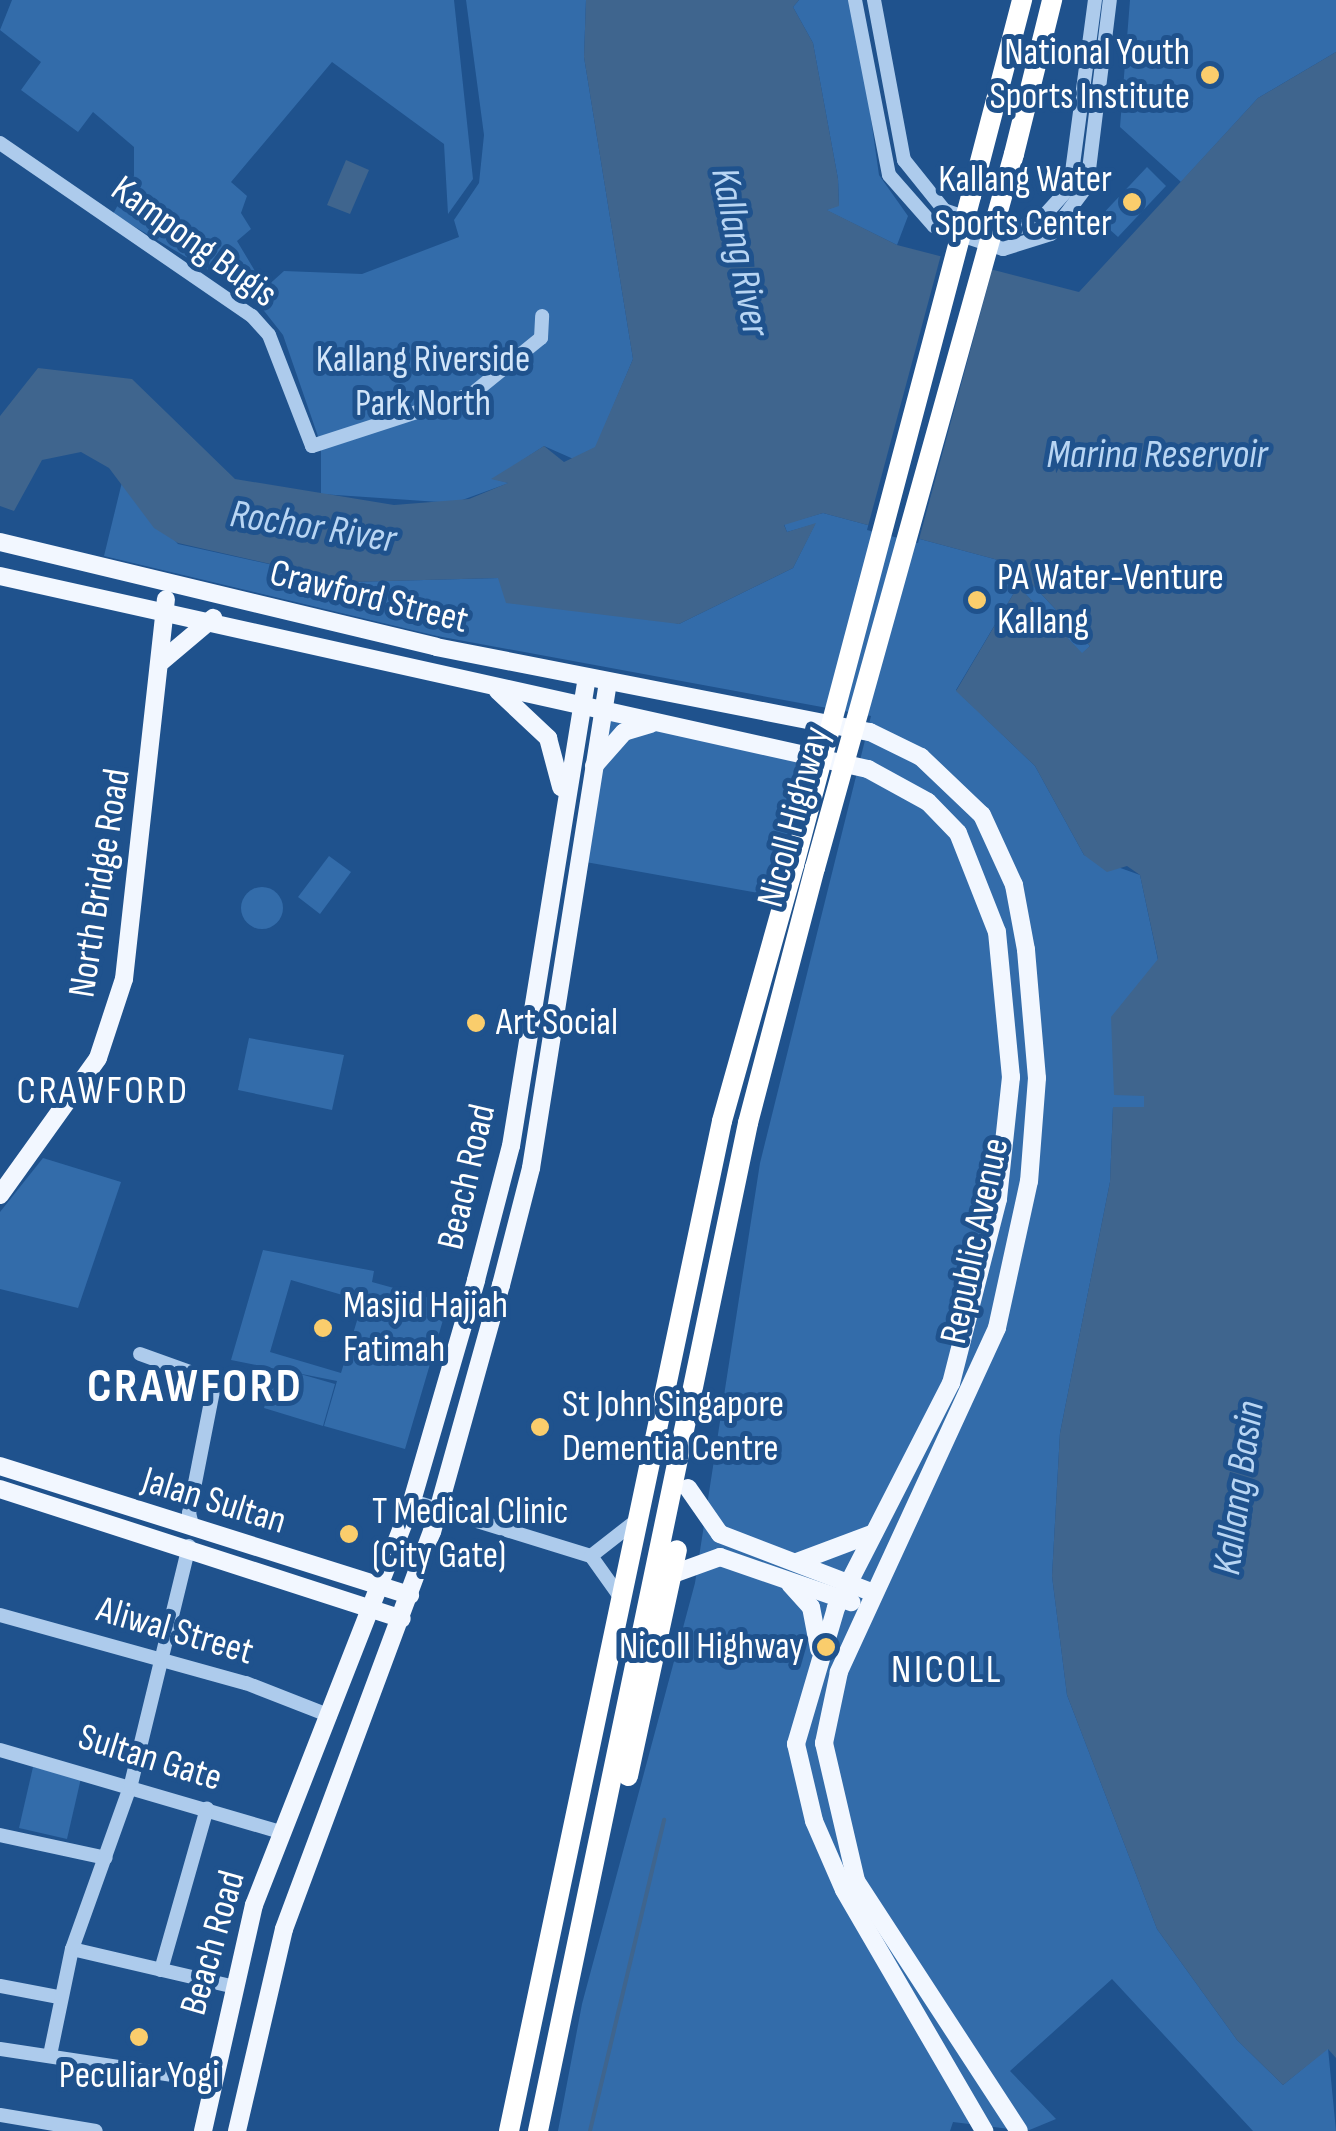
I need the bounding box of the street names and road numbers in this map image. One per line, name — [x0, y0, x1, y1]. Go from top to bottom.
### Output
street label: Kampong Bugis — [102, 167, 286, 317]
street label: Crawford Street — [265, 550, 473, 644]
street label: Nicoll Highway — [748, 722, 840, 912]
street label: North Bridge Road — [59, 765, 141, 1001]
street label: Beach Road — [428, 1100, 506, 1254]
street label: Republic Avenue — [931, 1134, 1019, 1348]
street label: Jalan Sultan — [137, 1458, 291, 1544]
street label: Aliwal Street — [92, 1587, 258, 1675]
street label: Sultan Gate — [73, 1715, 227, 1801]
street label: Beach Road — [171, 1866, 255, 2020]

